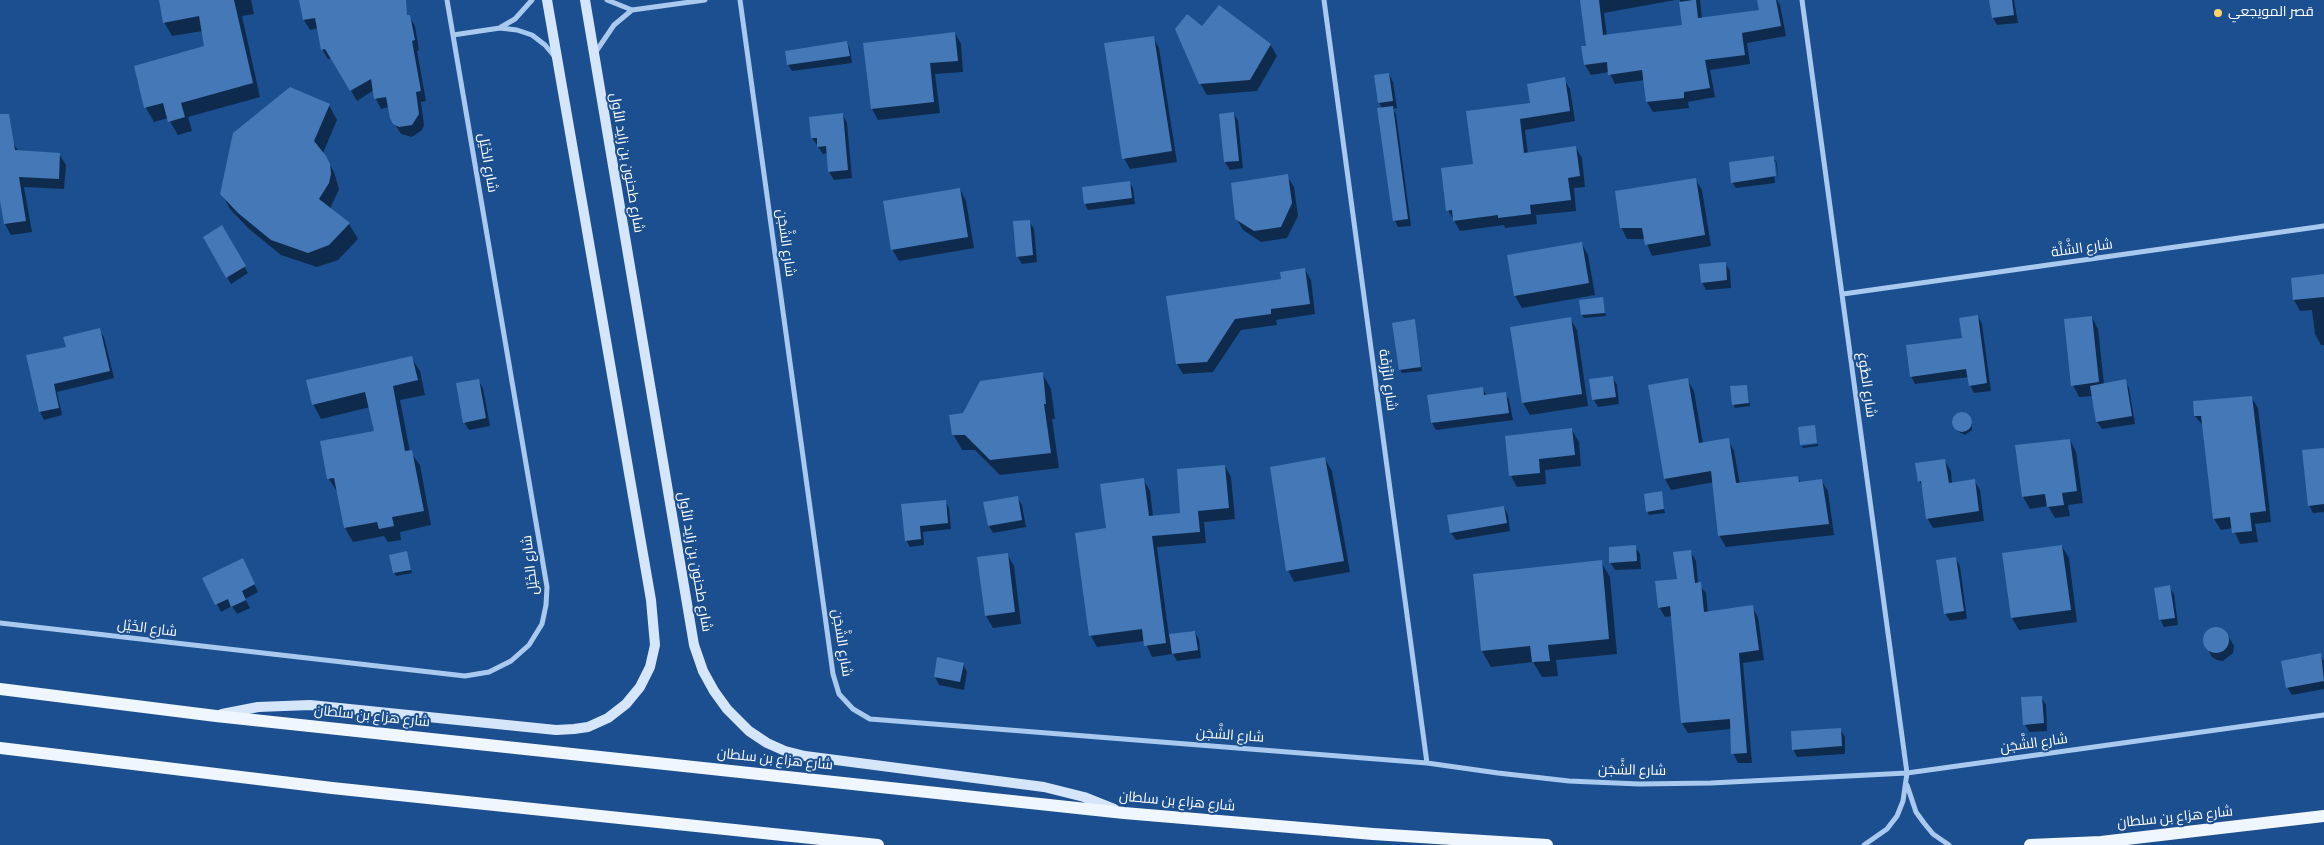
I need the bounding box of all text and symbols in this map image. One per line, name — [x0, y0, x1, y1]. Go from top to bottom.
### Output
place label: قصر المويجعي — [2228, 5, 2314, 21]
marker: قصر المويجعي — [2212, 7, 2224, 19]
street label: شارع طحنون بن زايد الأول — [605, 92, 647, 234]
street label: شارع الخَيْل — [474, 132, 500, 194]
street label: شارع الشَّجَن — [772, 208, 798, 278]
street label: شارع الشَّلَّة — [2050, 236, 2114, 262]
street label: شارع الرَّزفَة — [1374, 348, 1400, 412]
street label: شارع الصُّوغ — [1853, 351, 1879, 419]
street label: شارع طحنون بن زايد الأول — [673, 491, 715, 633]
street label: شارع الخَيْل — [519, 534, 543, 596]
street label: شارع الشَّجَن — [827, 608, 855, 678]
street label: شارع الخَيْل — [116, 617, 178, 641]
street label: شارع هزاع بن سلطان — [313, 703, 431, 731]
street label: شارع الشَّجَن — [1195, 725, 1265, 747]
street label: شارع الشَّجَن — [1999, 731, 2069, 757]
street label: شارع هزاع بن سلطان — [716, 746, 834, 774]
street label: شارع الشَّجَن — [1598, 762, 1666, 780]
street label: شارع هزاع بن سلطان — [1118, 789, 1236, 815]
street label: شارع هزاع بن سلطان — [2116, 804, 2234, 832]

